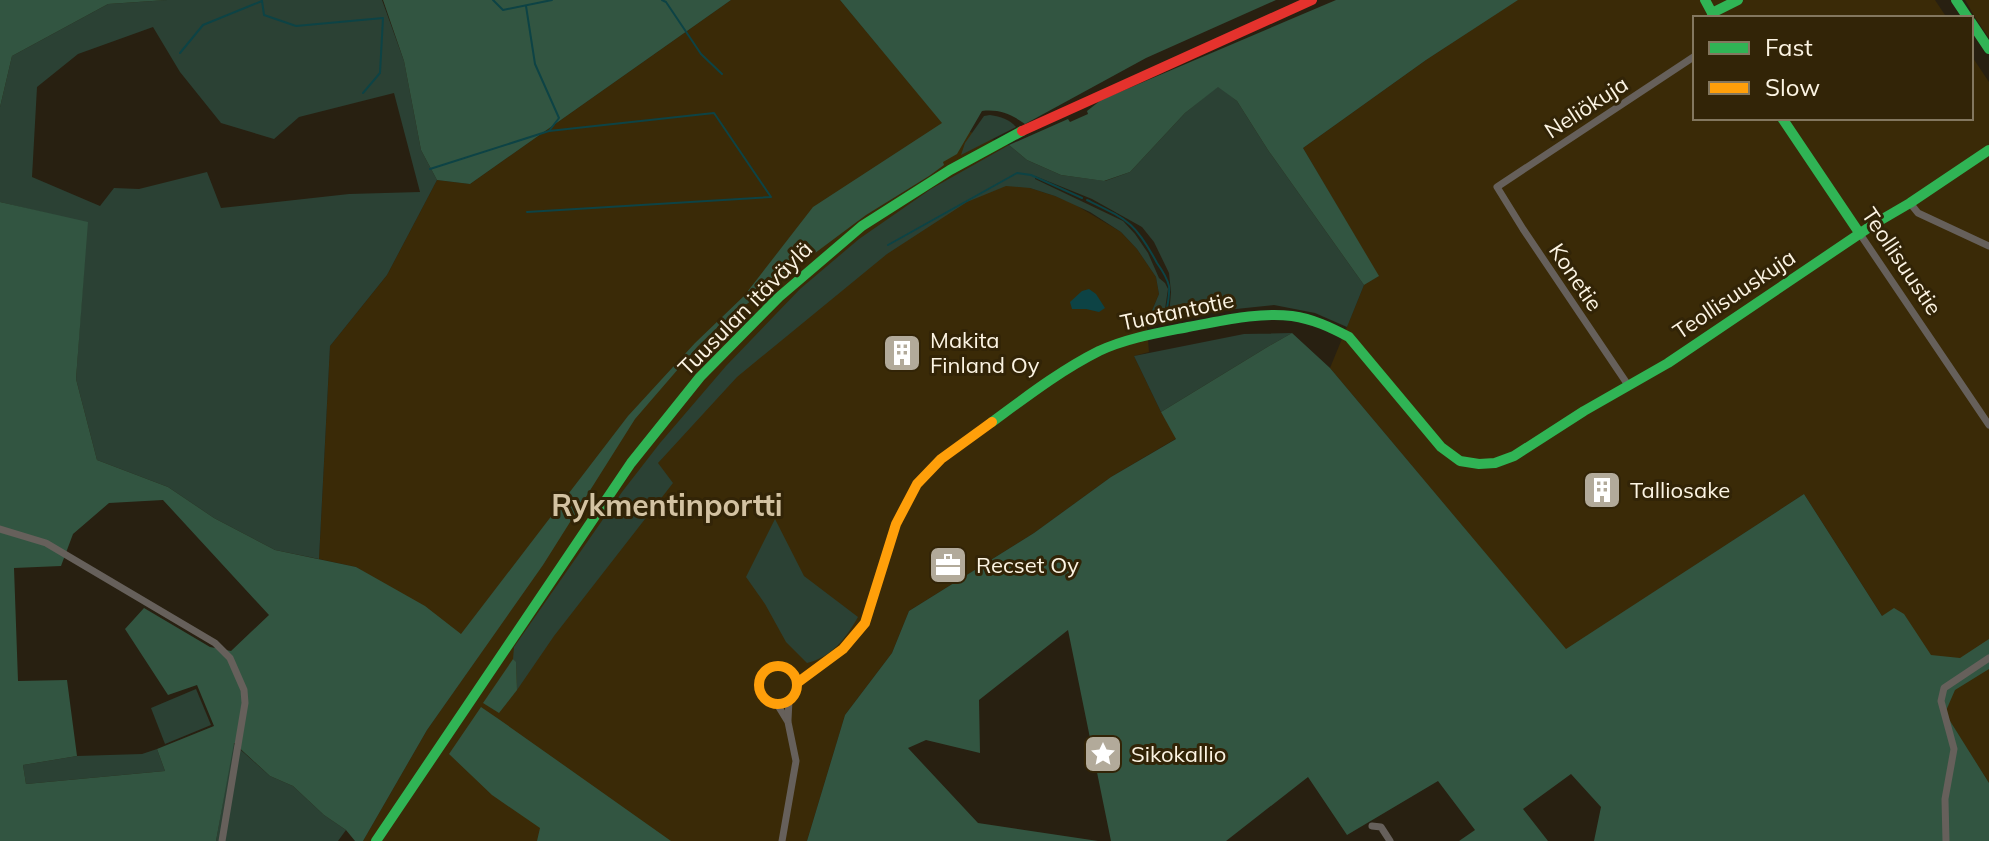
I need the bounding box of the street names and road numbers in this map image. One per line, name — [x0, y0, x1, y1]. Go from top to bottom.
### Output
street label: Neliökuja — [1539, 70, 1633, 144]
street label: Teollisuustie — [1856, 202, 1948, 320]
street label: Tuusulan itäväylä — [672, 235, 818, 381]
street label: Konetie — [1543, 238, 1609, 316]
street label: Teollisuuskuja — [1668, 243, 1800, 345]
street label: Tuotantotie — [1118, 285, 1236, 337]

